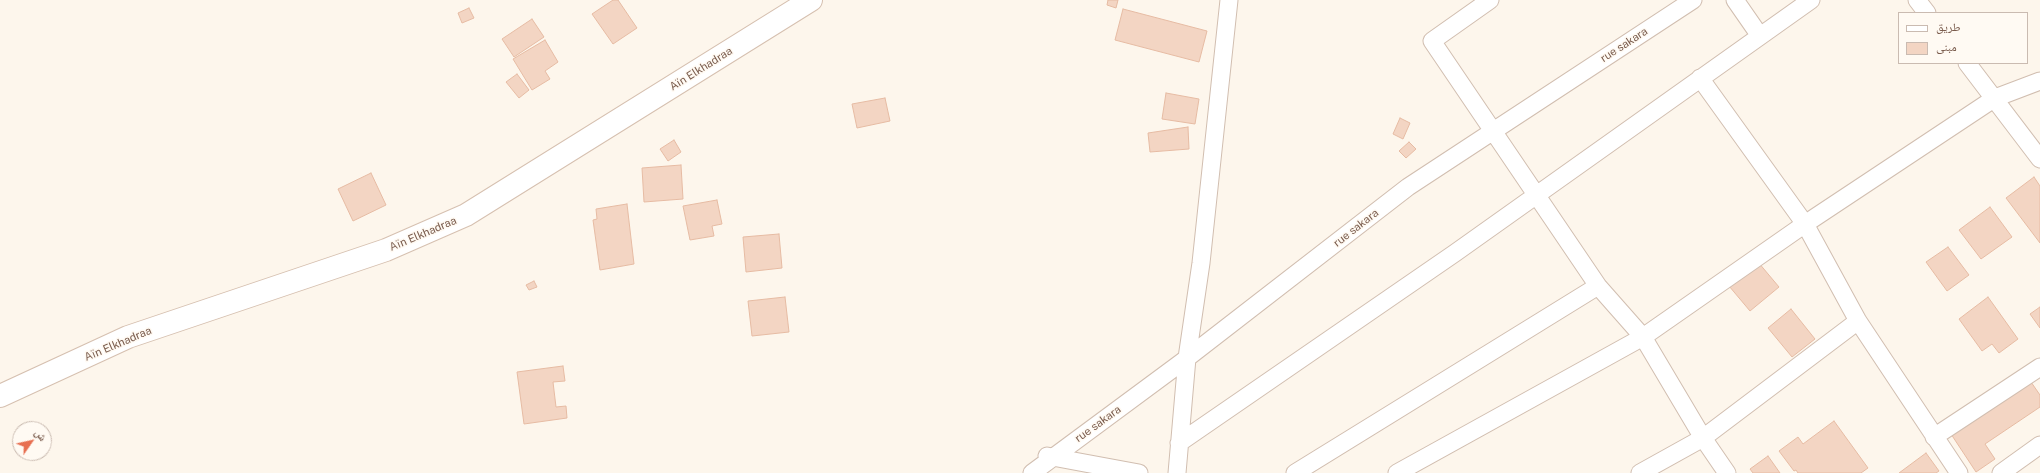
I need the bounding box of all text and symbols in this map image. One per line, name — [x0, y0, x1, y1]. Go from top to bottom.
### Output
legend — [1898, 12, 2028, 64]
text: طريق — [1936, 20, 1961, 34]
street label: rue sakara — [1598, 25, 1650, 65]
text: مبنى — [1936, 40, 1957, 54]
street label: Aïn Elkhadraa — [667, 44, 735, 94]
street label: rue sakara — [1331, 206, 1381, 250]
street label: Aïn Elkhadraa — [387, 214, 459, 254]
street label: Aïn Elkhadraa — [82, 324, 154, 364]
street label: rue sakara — [1072, 403, 1124, 445]
north arrow — [12, 421, 52, 461]
text: ش — [33, 427, 49, 443]

